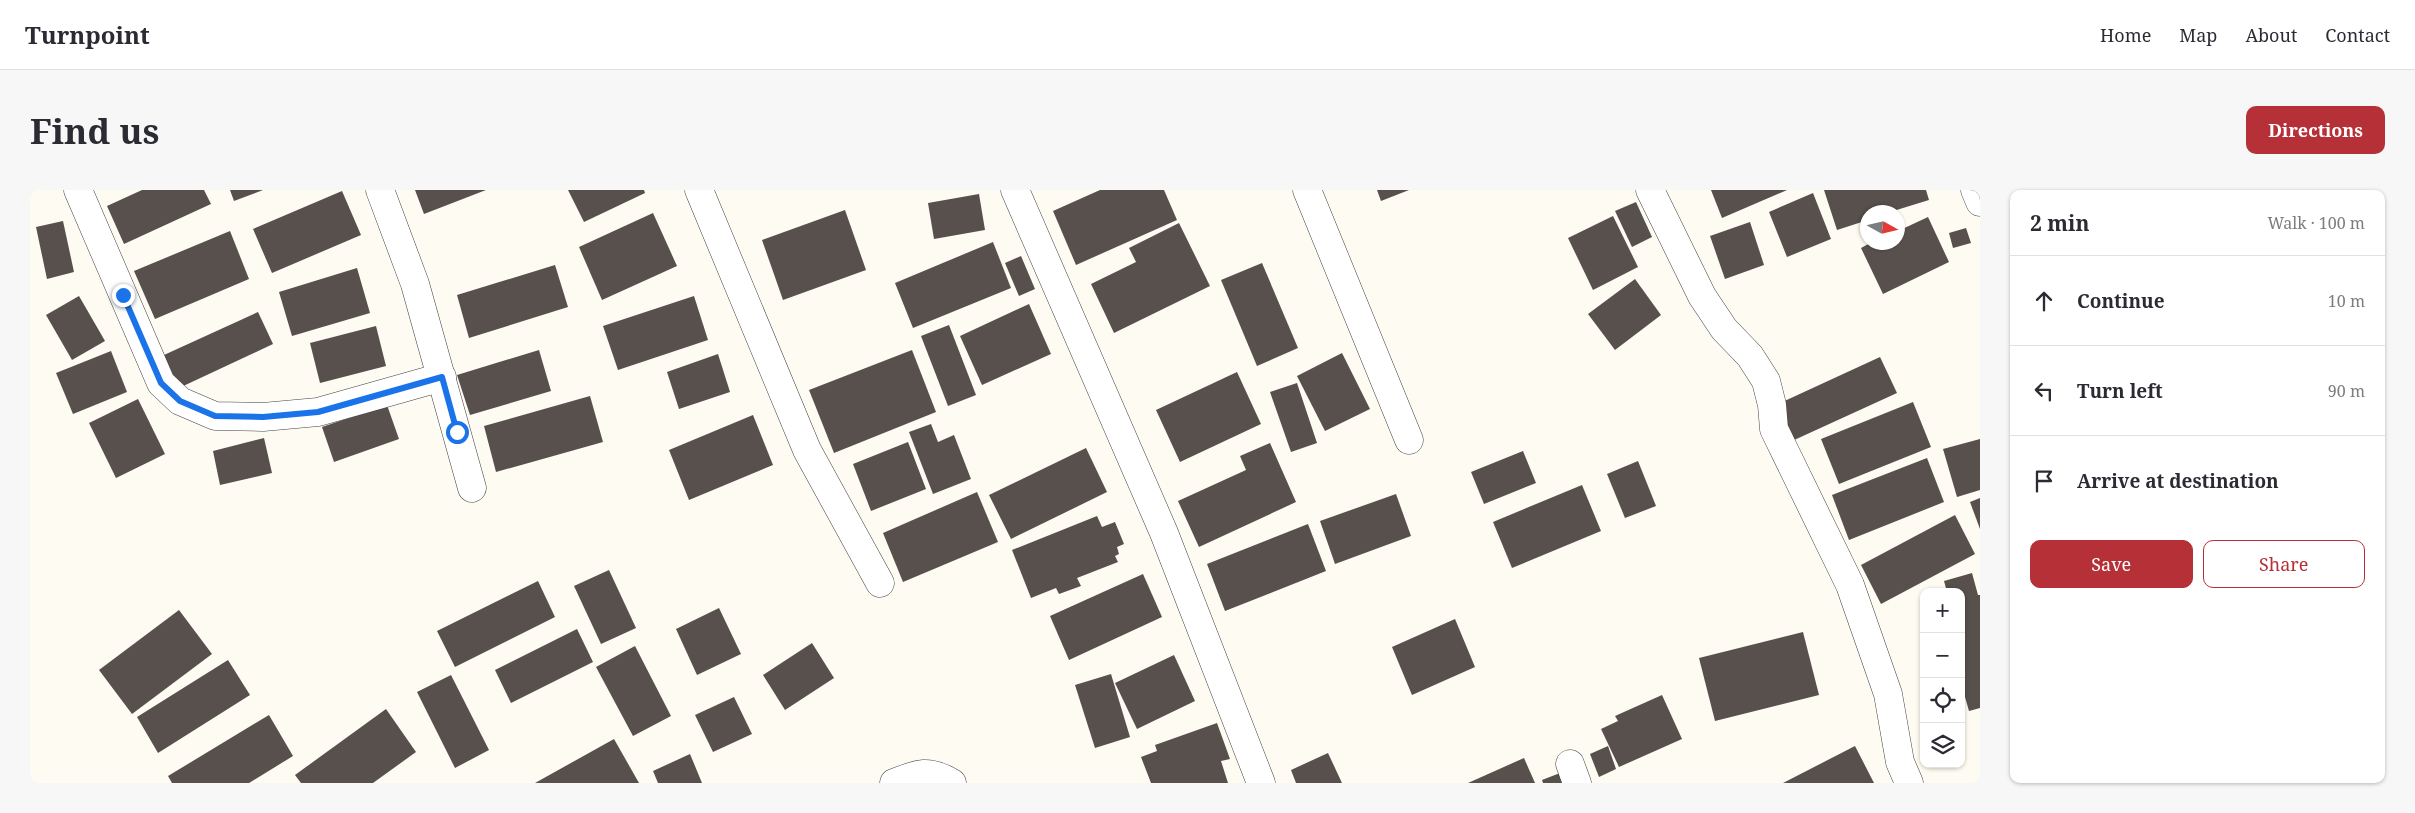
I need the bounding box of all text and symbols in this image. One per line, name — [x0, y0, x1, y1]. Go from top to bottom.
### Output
text: Turnpoint — [25, 18, 150, 51]
text: Home — [2100, 23, 2151, 47]
text: Map — [2179, 23, 2217, 47]
text: About — [2245, 23, 2297, 47]
text: Contact — [2325, 23, 2390, 47]
button: Directions — [2246, 106, 2385, 154]
text: Find us — [30, 107, 159, 154]
north arrow — [1860, 205, 1905, 250]
text: 2 min — [2030, 209, 2089, 237]
text: Walk · 100 m — [2268, 212, 2365, 234]
route end — [112, 284, 135, 307]
icon: ahead — [2030, 287, 2058, 315]
text: Continue — [2077, 288, 2165, 314]
text: 10 m — [2328, 290, 2365, 312]
icon: left — [2030, 377, 2058, 405]
text: Turn left — [2077, 378, 2163, 404]
text: 90 m — [2328, 380, 2365, 402]
route start — [446, 421, 469, 444]
icon: arrive — [2030, 467, 2058, 495]
text: Arrive at destination — [2077, 468, 2279, 494]
button: Save — [2030, 540, 2193, 588]
button: Share — [2203, 540, 2365, 588]
map controls — [1920, 588, 1965, 768]
button: + — [1920, 588, 1965, 633]
button: − — [1920, 633, 1965, 678]
button: locate — [1920, 678, 1965, 723]
button: layers — [1920, 723, 1965, 768]

